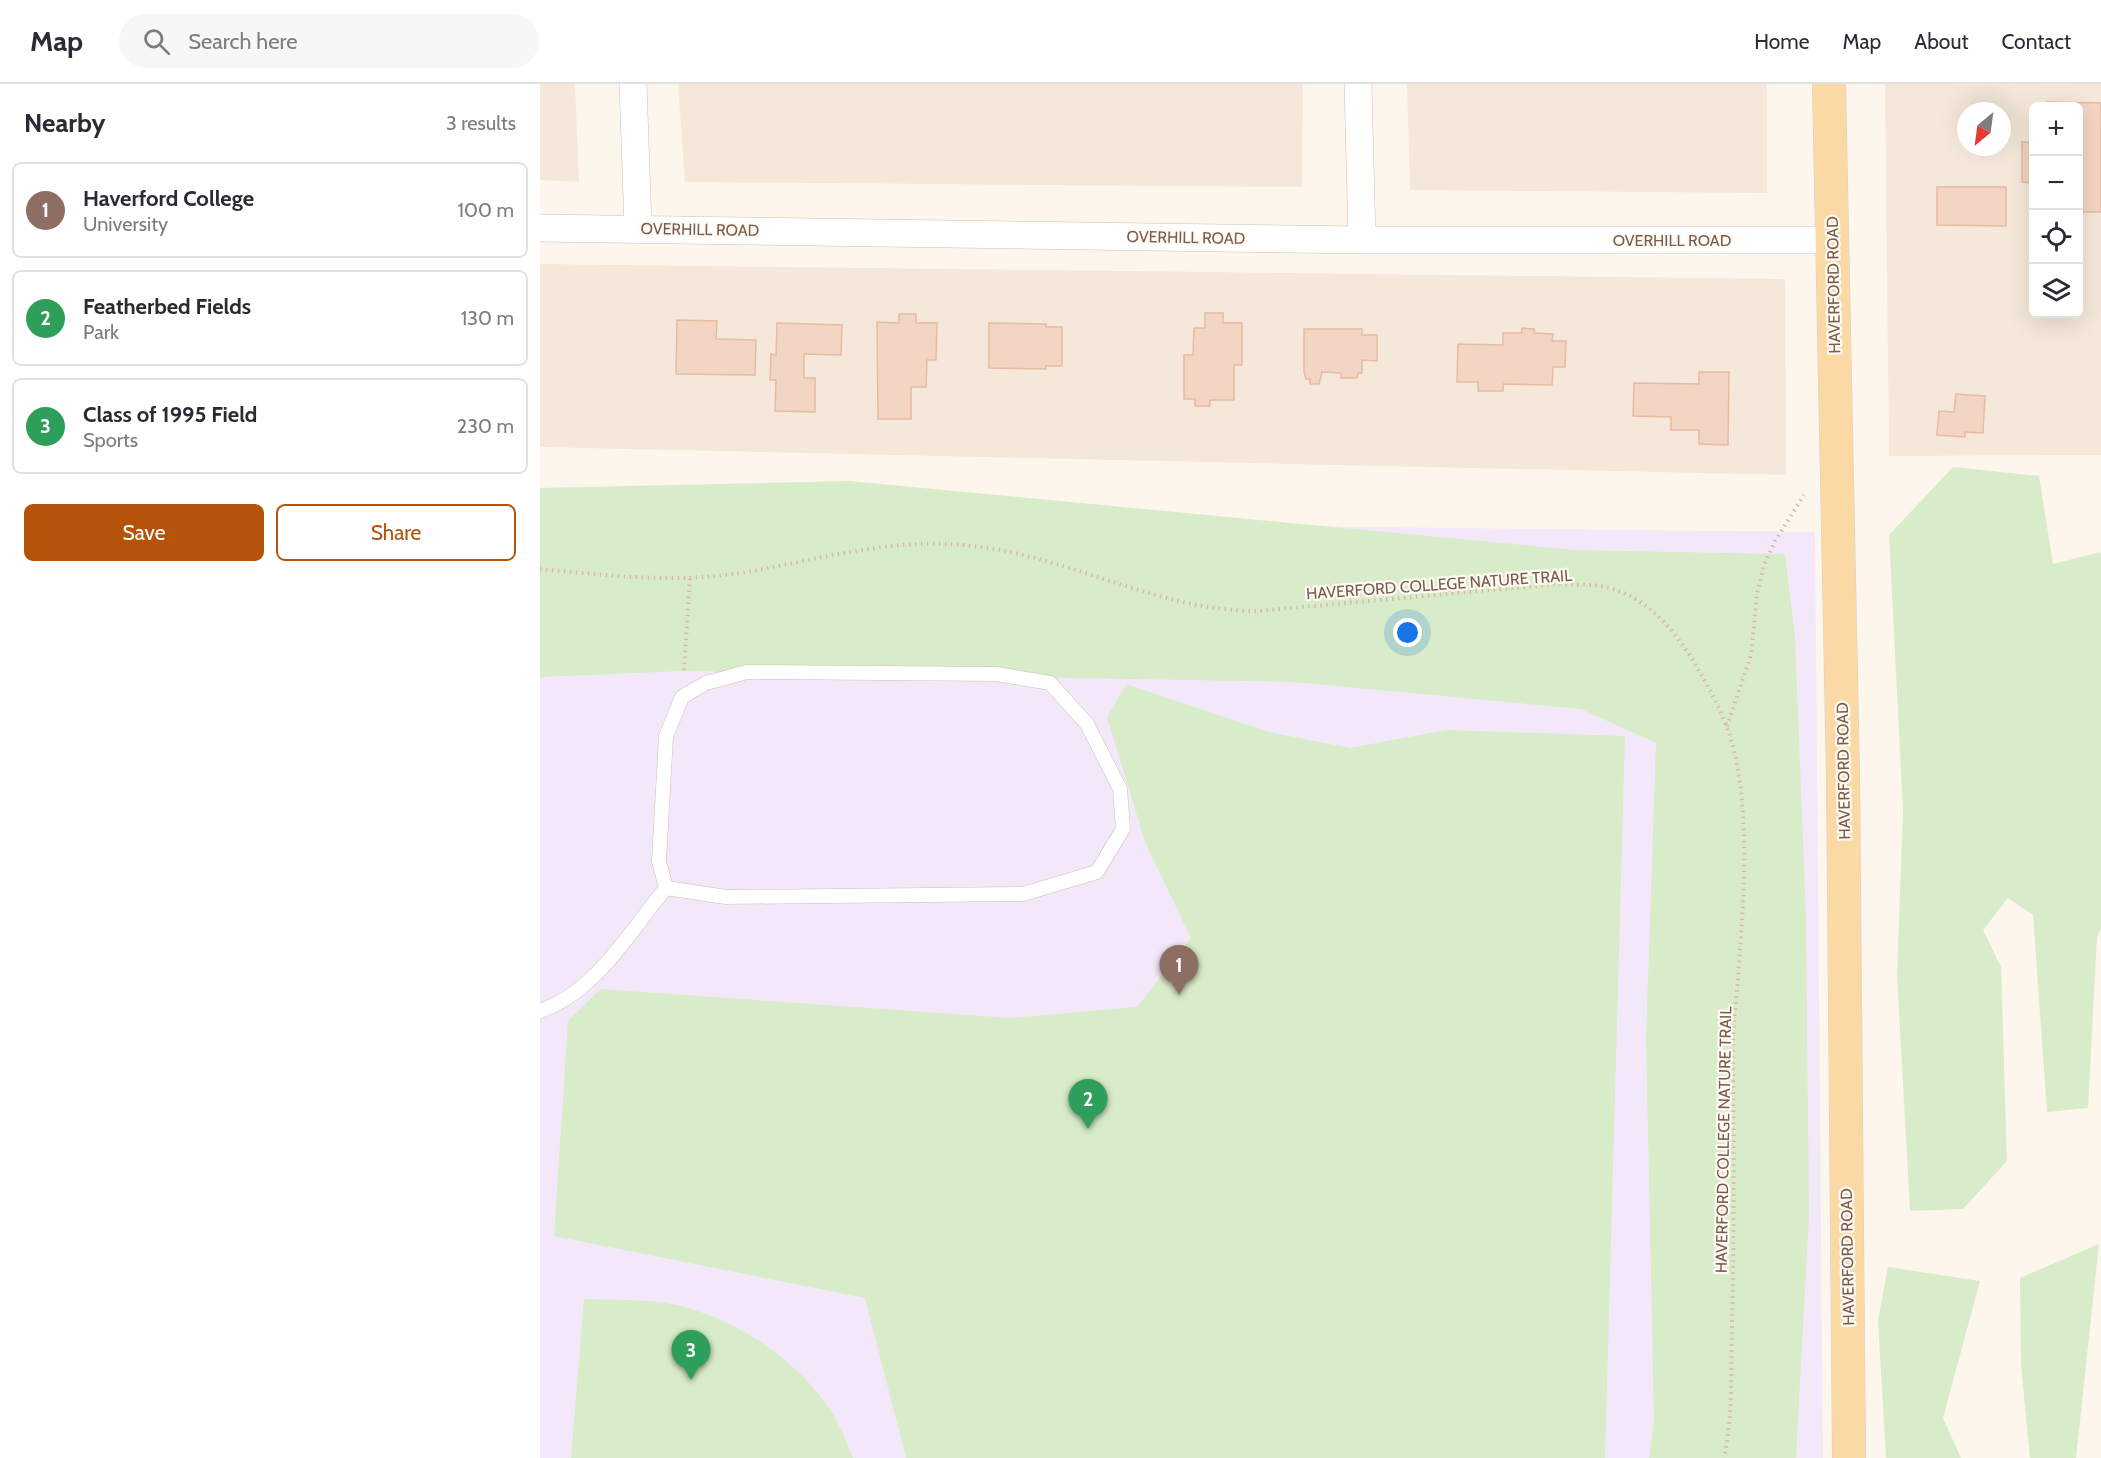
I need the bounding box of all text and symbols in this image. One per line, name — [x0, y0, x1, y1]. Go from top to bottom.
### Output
search box — [119, 14, 539, 68]
text: Map — [30, 24, 83, 58]
icon: search — [140, 25, 173, 58]
text: Search here — [188, 28, 297, 55]
text: Home — [1754, 29, 1810, 54]
text: Map — [1843, 29, 1881, 54]
text: About — [1914, 29, 1968, 54]
text: Contact — [2001, 29, 2071, 54]
north arrow — [1957, 102, 2011, 156]
map controls — [2029, 102, 2083, 318]
button: + — [2029, 102, 2083, 156]
text: Nearby — [24, 107, 105, 139]
text: 3 results — [446, 111, 516, 135]
button: − — [2029, 156, 2083, 210]
text: Haverford College — [83, 185, 254, 212]
text: 1 — [42, 198, 49, 222]
text: 100 m — [458, 198, 514, 222]
button: locate — [2029, 210, 2083, 264]
text: University — [83, 212, 168, 236]
street label: HAVERFORD ROAD — [1823, 216, 1844, 354]
street label: OVERHILL ROAD — [640, 219, 759, 240]
street label: OVERHILL ROAD — [1126, 227, 1245, 248]
street label: OVERHILL ROAD — [1613, 231, 1731, 250]
button: layers — [2029, 264, 2083, 318]
text: Featherbed Fields — [83, 293, 251, 320]
text: 2 — [40, 306, 51, 330]
text: 130 m — [461, 306, 514, 330]
text: Park — [83, 320, 119, 344]
text: Class of 1995 Field — [83, 401, 257, 428]
text: 3 — [40, 414, 51, 438]
text: 230 m — [457, 414, 514, 438]
text: Sports — [83, 428, 138, 452]
button: Save — [24, 504, 264, 561]
button: Share — [276, 504, 516, 561]
street label: HAVERFORD COLLEGE NATURE TRAIL — [1305, 566, 1573, 603]
your location — [1393, 618, 1422, 647]
street label: HAVERFORD ROAD — [1833, 702, 1854, 840]
pin: 1 — [1160, 946, 1198, 995]
street label: HAVERFORD COLLEGE NATURE TRAIL — [1712, 1007, 1735, 1273]
pin: 2 — [1068, 1080, 1108, 1129]
street label: HAVERFORD ROAD — [1837, 1188, 1858, 1326]
pin: 3 — [672, 1330, 710, 1380]

